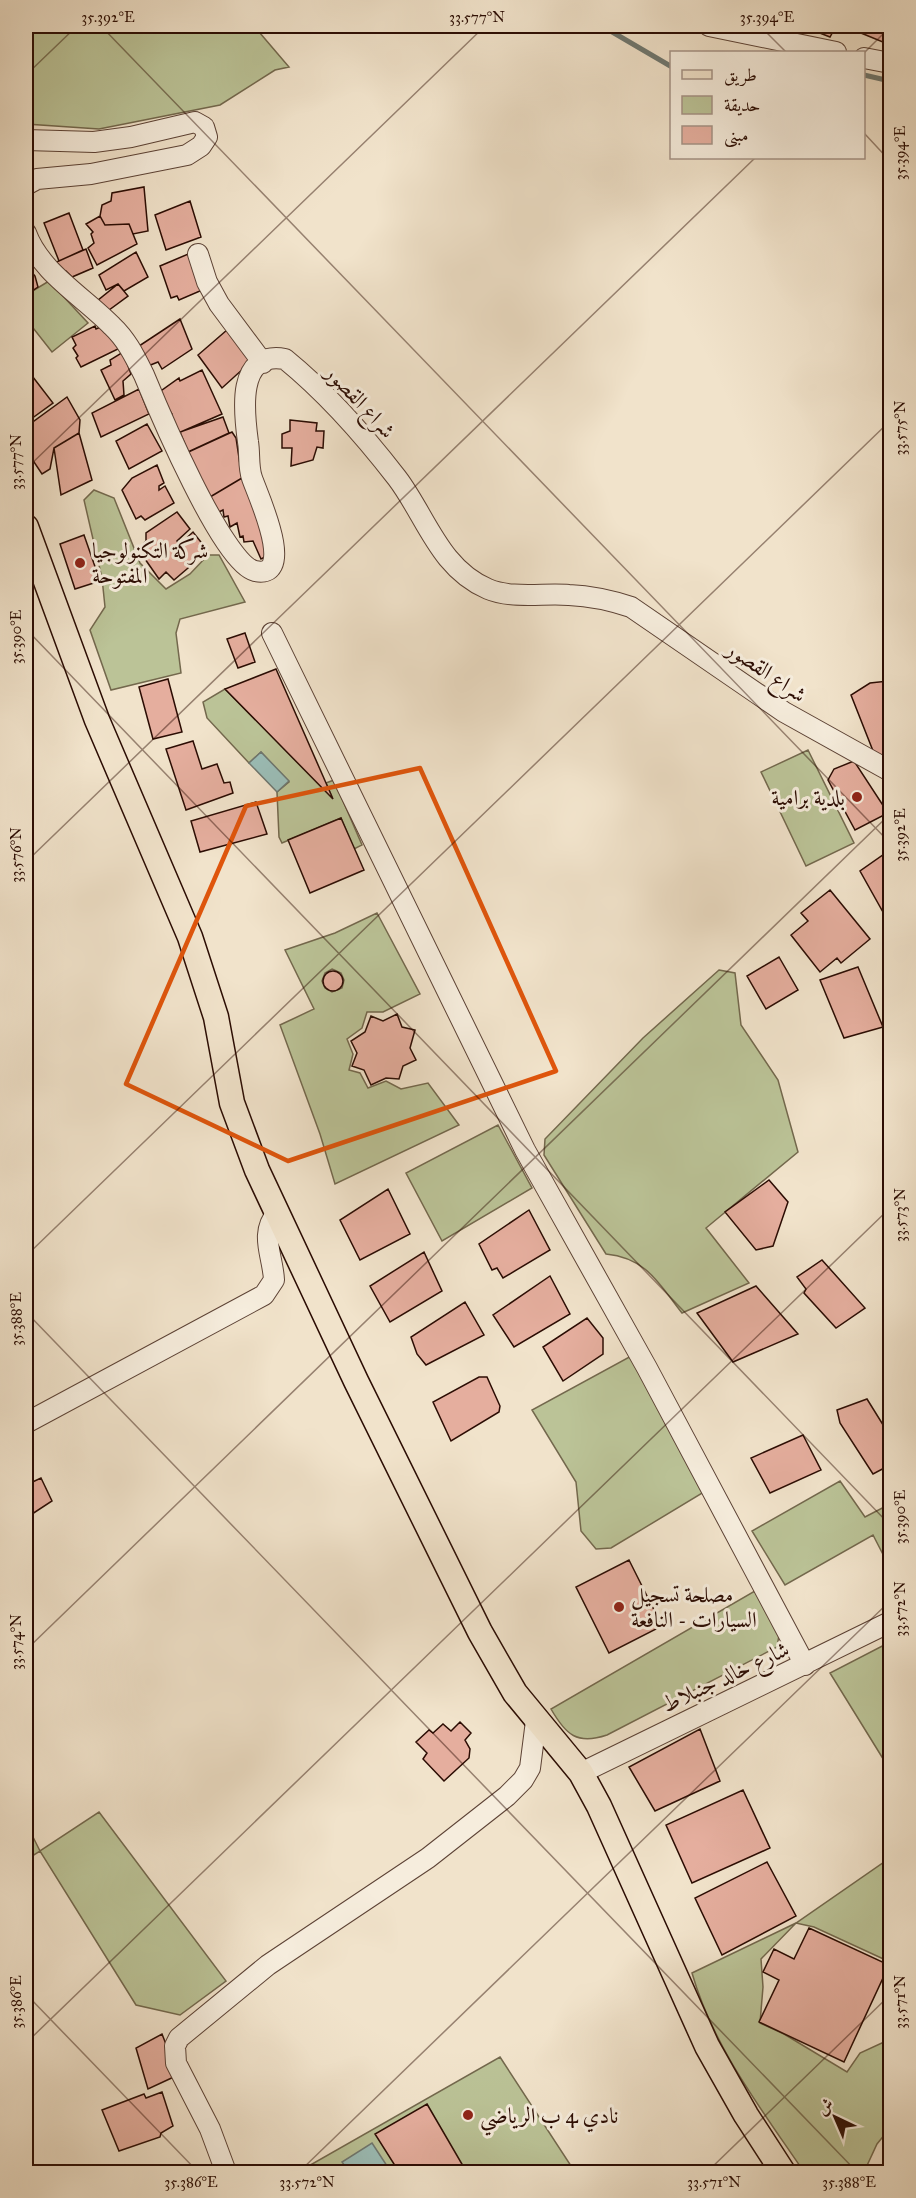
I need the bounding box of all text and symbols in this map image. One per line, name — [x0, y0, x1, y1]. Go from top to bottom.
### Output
text: 35.392°E — [81, 8, 135, 26]
text: 33.577°N — [449, 8, 505, 26]
text: 35.394°E — [740, 8, 794, 26]
legend — [670, 51, 865, 159]
text: طريق — [724, 64, 757, 87]
text: حديقة — [724, 94, 760, 116]
text: مبنى — [724, 124, 749, 148]
text: 35.394°E — [891, 126, 909, 180]
street label: شراع القصور — [315, 358, 401, 447]
text: 33.575°N — [891, 400, 909, 456]
text: 33.577°N — [7, 434, 25, 490]
place label: شركة التكنولوجيا المفتوحة — [92, 537, 208, 589]
marker: شركة التكنولوجيا المفتوحة — [73, 556, 87, 570]
text: 35.390°E — [7, 609, 25, 664]
street label: شراع القصور — [717, 634, 812, 712]
place label: بلدية برامية — [771, 784, 845, 811]
marker: بلدية برامية — [850, 790, 864, 804]
text: 35.392°E — [891, 808, 909, 862]
text: 33.576°N — [7, 827, 25, 883]
text: 33.573°N — [891, 1188, 909, 1242]
text: 35.388°E — [7, 1292, 25, 1346]
text: 35.390°E — [891, 1489, 909, 1544]
place label: مصلحة تسجيل السيارات - النافعة — [631, 1581, 757, 1633]
text: 33.572°N — [891, 1581, 909, 1637]
marker: مصلحة تسجيل السيارات - النافعة — [612, 1600, 626, 1614]
text: 33.574°N — [7, 1614, 25, 1670]
street label: شارع خالد جنبلاط — [657, 1635, 795, 1722]
text: 35.386°E — [7, 1975, 25, 2029]
text: 33.571°N — [891, 1975, 909, 2029]
north arrow — [805, 2087, 865, 2147]
text: ش — [813, 2094, 837, 2119]
place label: نادي 4 ب الرياضي — [480, 2102, 618, 2136]
marker: نادي 4 ب الرياضي — [461, 2108, 475, 2122]
text: 35.386°E — [164, 2173, 218, 2191]
text: 33.572°N — [279, 2173, 335, 2191]
text: 33.571°N — [687, 2173, 741, 2191]
text: 35.388°E — [822, 2173, 876, 2191]

